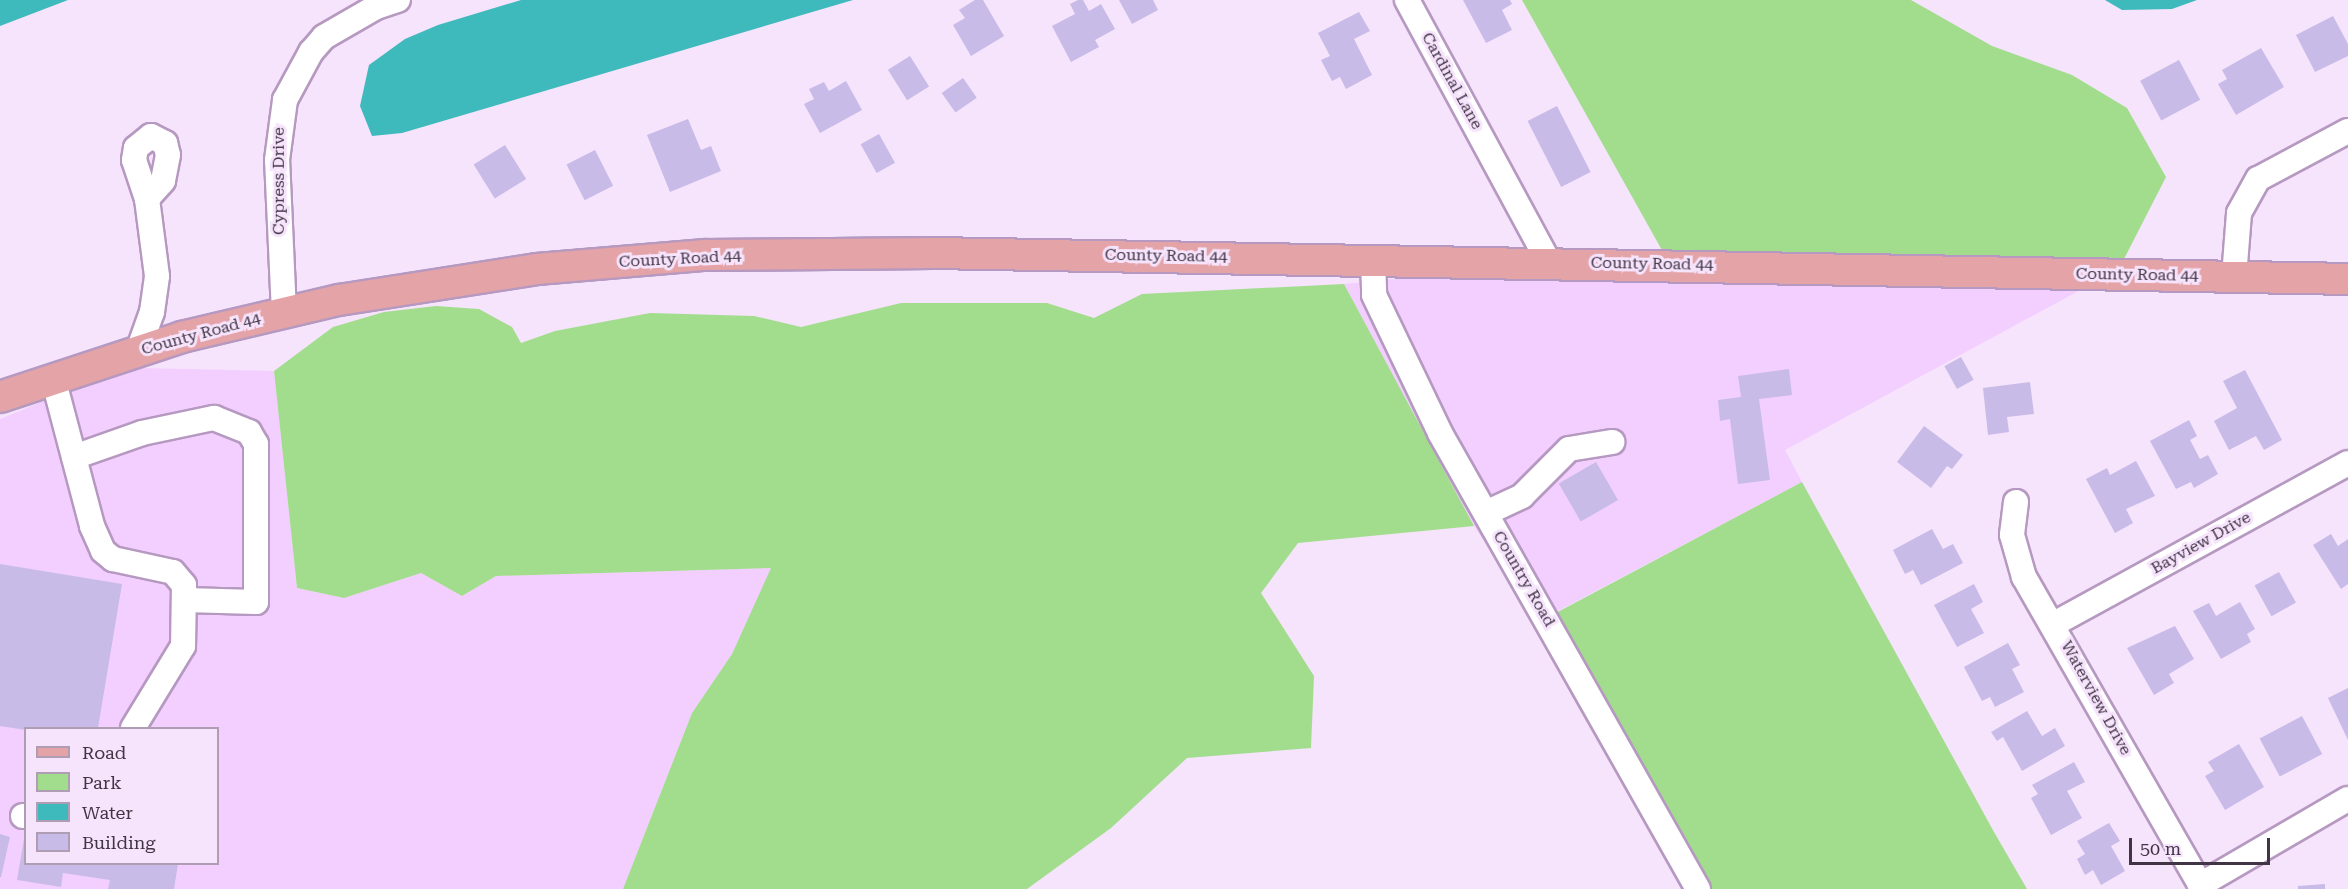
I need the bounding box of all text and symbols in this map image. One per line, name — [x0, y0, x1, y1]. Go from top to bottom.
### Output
street label: Cardinal Lane — [1417, 29, 1487, 133]
street label: Cypress Drive — [269, 127, 289, 235]
street label: County Road 44 — [1105, 245, 1227, 267]
street label: County Road 44 — [618, 246, 742, 272]
street label: County Road 44 — [1591, 253, 1713, 275]
street label: County Road 44 — [2076, 264, 2198, 286]
street label: County Road 44 — [139, 309, 263, 359]
street label: Bayview Drive — [2148, 508, 2254, 578]
street label: Country Road — [1489, 528, 1559, 630]
street label: Waterview Drive — [2057, 638, 2135, 758]
legend — [24, 727, 219, 865]
text: Road — [82, 742, 126, 763]
text: Park — [82, 772, 122, 793]
text: Water — [82, 802, 133, 823]
scale bar — [2132, 826, 2273, 864]
text: Building — [82, 832, 156, 853]
text: 50 m — [2140, 838, 2181, 859]

